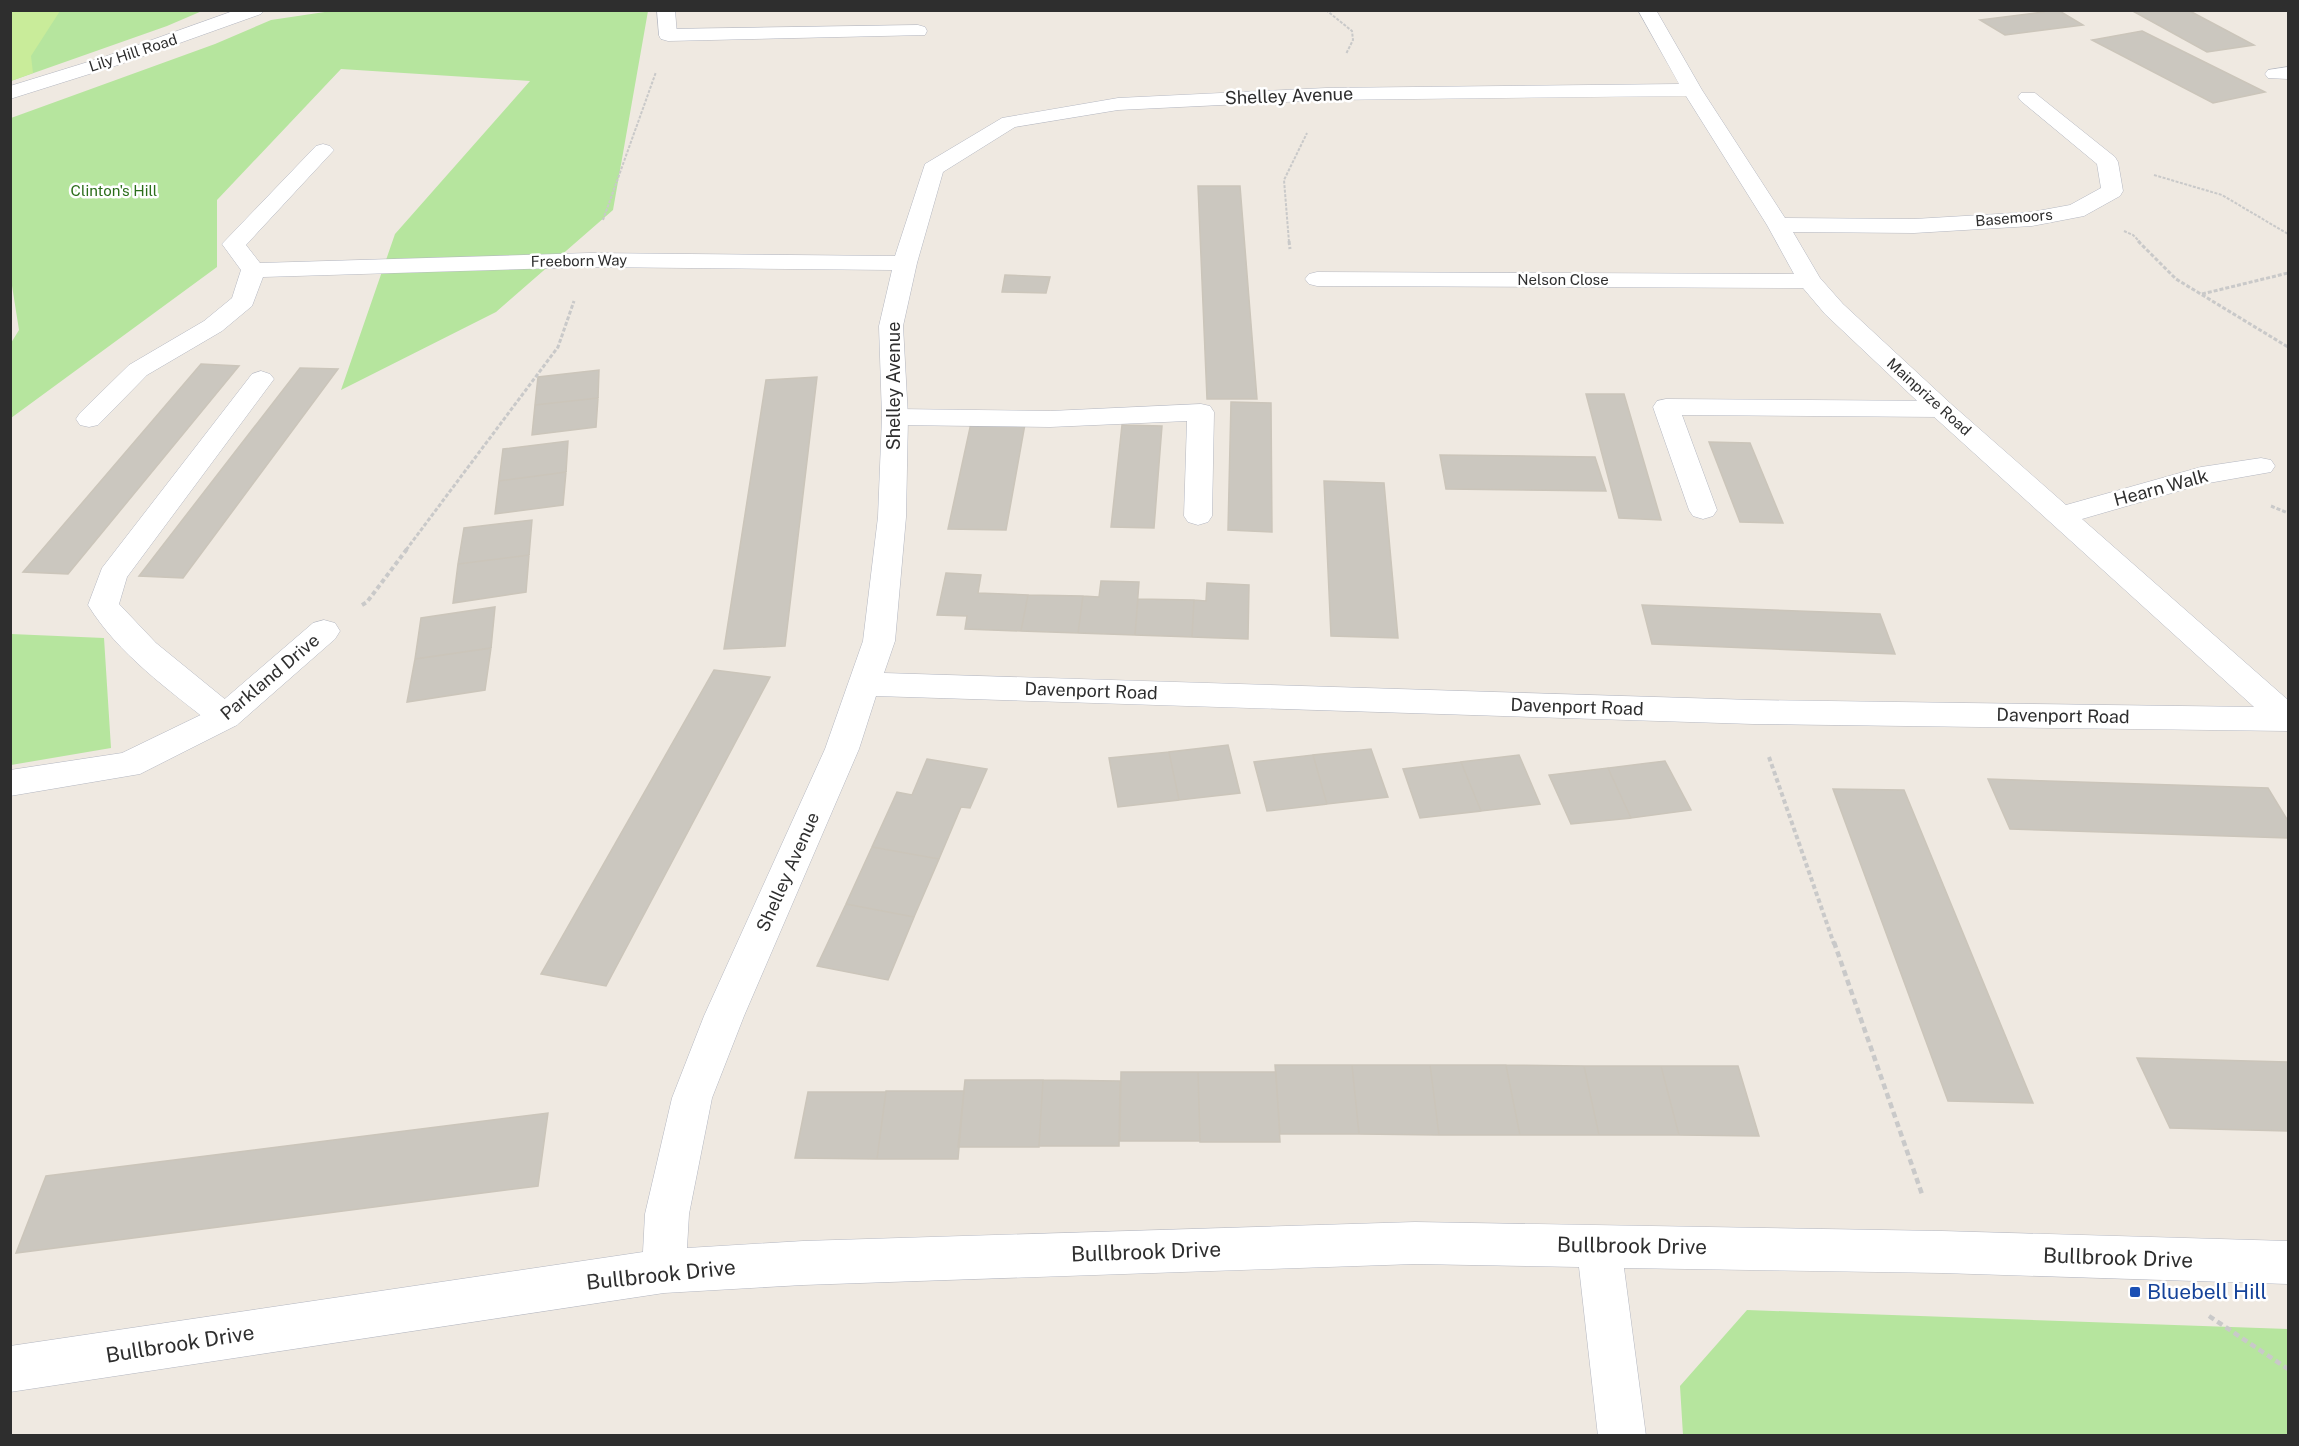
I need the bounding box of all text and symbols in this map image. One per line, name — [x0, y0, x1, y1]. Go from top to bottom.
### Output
street label: Lily Hill Road — [87, 30, 179, 75]
street label: Shelley Avenue — [1224, 83, 1354, 108]
park label: Clinton's Hill — [71, 182, 157, 199]
street label: Basemoors — [1975, 206, 2053, 229]
street label: Freeborn Way — [531, 251, 627, 270]
street label: Nelson Close — [1517, 271, 1609, 288]
street label: Shelley Avenue — [883, 322, 904, 450]
street label: Mainprize Road — [1884, 354, 1975, 439]
street label: Hearn Walk — [2111, 465, 2210, 510]
street label: Parkland Drive — [216, 629, 323, 724]
street label: Davenport Road — [1024, 678, 1158, 703]
street label: Davenport Road — [1510, 694, 1644, 719]
street label: Davenport Road — [1996, 704, 2130, 727]
street label: Shelley Avenue — [752, 809, 823, 935]
street label: Bullbrook Drive — [1557, 1232, 1707, 1259]
street label: Bullbrook Drive — [1070, 1236, 1221, 1267]
street label: Bullbrook Drive — [2043, 1242, 2194, 1273]
street label: Bullbrook Drive — [585, 1254, 737, 1295]
place label: Bluebell Hill — [2147, 1279, 2267, 1304]
marker: Bluebell Hill — [2128, 1285, 2142, 1299]
street label: Bullbrook Drive — [104, 1319, 256, 1368]

